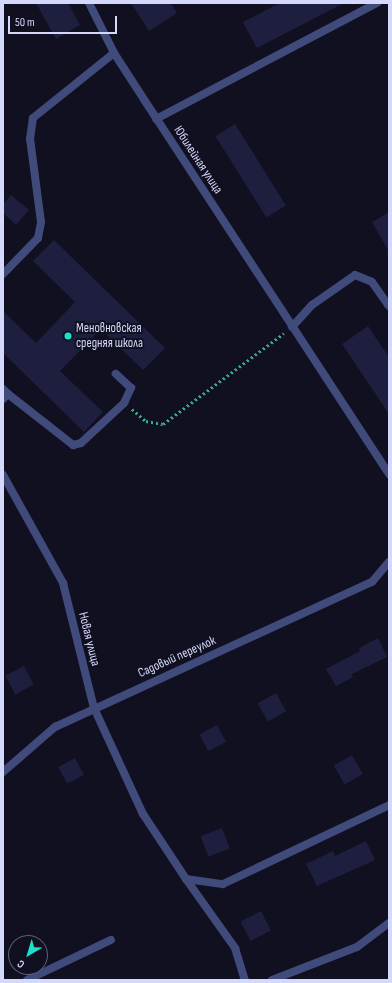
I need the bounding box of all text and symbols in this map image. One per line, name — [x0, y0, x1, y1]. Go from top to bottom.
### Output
scale bar — [10, 8, 119, 34]
text: 50 m — [15, 15, 35, 30]
street label: Юбилейная улица — [170, 123, 226, 197]
place label: Меновновская средняя школа — [76, 321, 143, 352]
marker: Меновновская средняя школа — [63, 331, 73, 341]
street label: Новая улица — [75, 610, 103, 668]
street label: Садовый переулок — [136, 633, 218, 681]
north arrow — [8, 935, 48, 975]
text: С — [15, 957, 27, 971]

